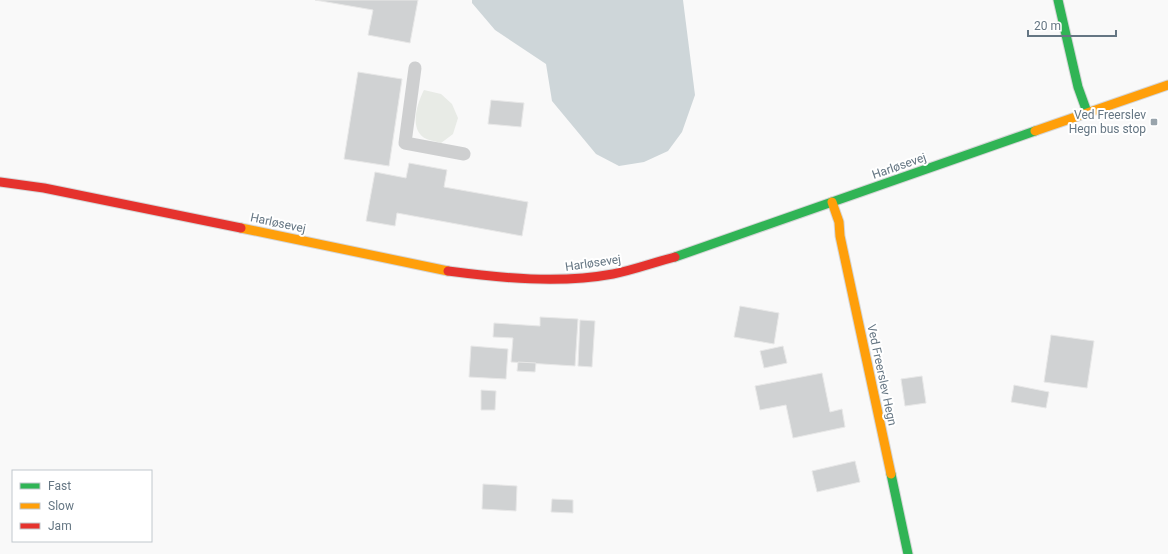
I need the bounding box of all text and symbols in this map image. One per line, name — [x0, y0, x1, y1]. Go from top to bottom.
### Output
scale bar — [1028, 12, 1116, 38]
text: 20 m — [1034, 19, 1061, 33]
place label: Ved Freerslev Hegn bus stop — [1069, 108, 1146, 136]
marker: Ved Freerslev Hegn bus stop — [1149, 117, 1159, 127]
street label: Harløsevej — [870, 150, 928, 182]
street label: Harløsevej — [249, 210, 307, 236]
street label: Harløsevej — [564, 252, 622, 274]
street label: Ved Freerslev Hegn — [864, 323, 900, 427]
legend — [12, 470, 152, 542]
text: Fast — [48, 479, 71, 493]
text: Slow — [48, 499, 74, 513]
text: Jam — [48, 519, 72, 533]

